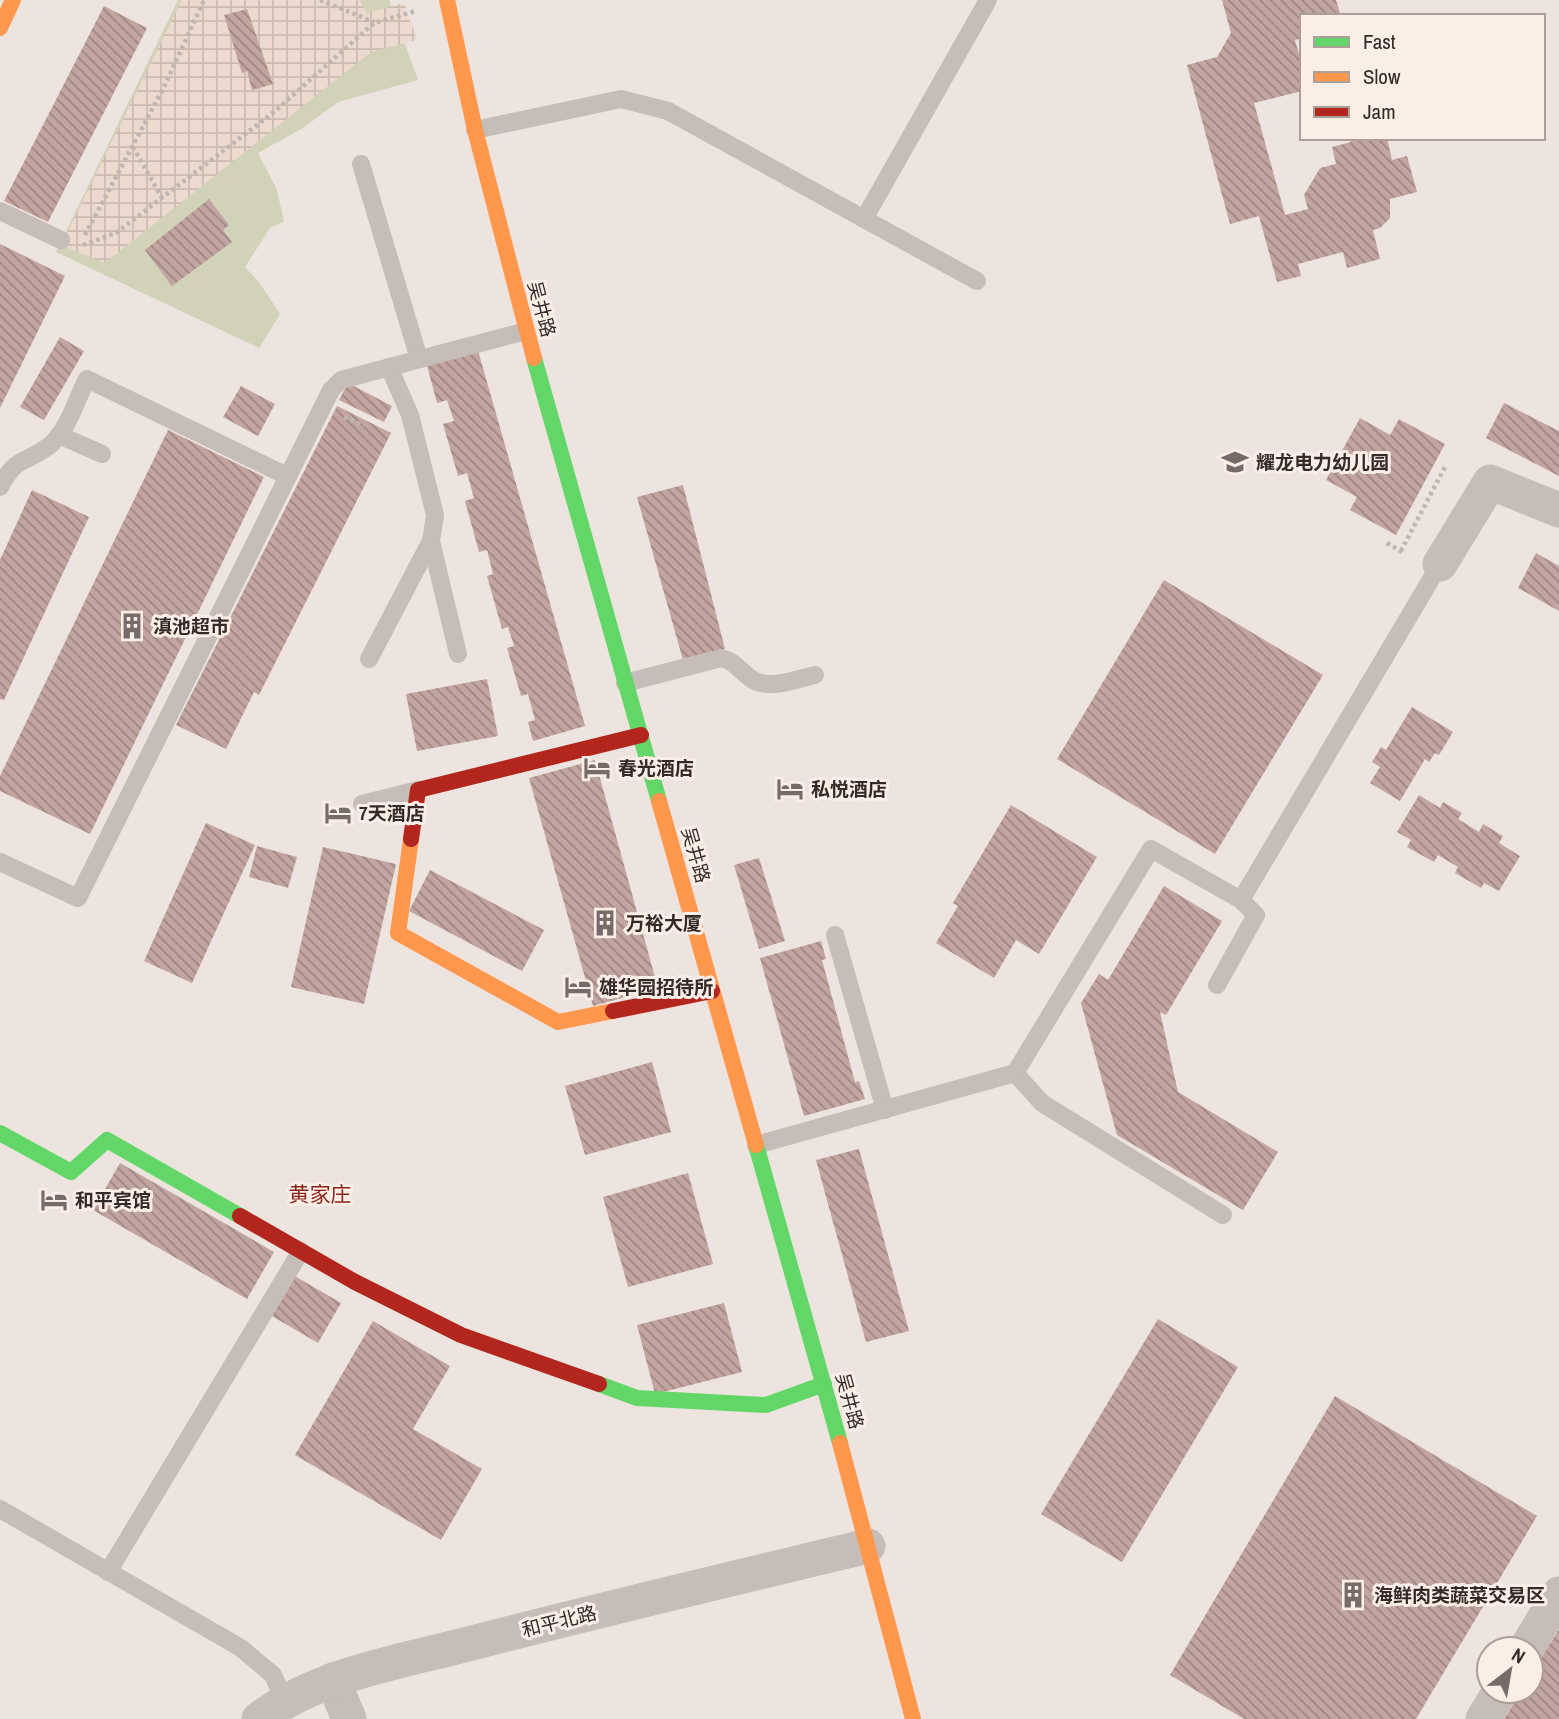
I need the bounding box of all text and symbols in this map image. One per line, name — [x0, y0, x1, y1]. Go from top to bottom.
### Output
legend — [1300, 14, 1545, 140]
text: Fast — [1363, 27, 1396, 56]
text: Slow — [1363, 62, 1401, 91]
text: Jam — [1363, 97, 1396, 126]
street label: 吴井路 — [522, 278, 562, 340]
school or university icon: 耀龙电力幼儿园 — [1220, 447, 1250, 477]
place label: 耀龙电力幼儿园 — [1256, 449, 1389, 475]
building icon: 滇池超市 — [117, 611, 147, 641]
place label: 滇池超市 — [153, 613, 229, 639]
hotel icon: 春光酒店 — [582, 753, 612, 783]
place label: 春光酒店 — [618, 755, 694, 781]
hotel icon: 私悦酒店 — [775, 774, 805, 804]
place label: 私悦酒店 — [811, 776, 887, 802]
hotel icon: 7天酒店 — [323, 798, 353, 828]
place label: 7天酒店 — [359, 800, 425, 826]
street label: 吴井路 — [676, 824, 716, 886]
building icon: 万裕大厦 — [590, 908, 620, 938]
place label: 万裕大厦 — [626, 910, 702, 936]
hotel icon: 雄华园招待所 — [563, 972, 593, 1002]
place label: 雄华园招待所 — [599, 974, 713, 1000]
district label: 黄家庄 — [289, 1180, 352, 1209]
hotel icon: 和平宾馆 — [39, 1185, 69, 1215]
place label: 和平宾馆 — [75, 1187, 151, 1213]
street label: 吴井路 — [830, 1370, 870, 1432]
building icon: 海鲜肉类蔬菜交易区 — [1338, 1580, 1368, 1610]
place label: 海鲜肉类蔬菜交易区 — [1374, 1582, 1545, 1608]
street label: 和平北路 — [519, 1599, 599, 1643]
north arrow — [1475, 1635, 1545, 1705]
text: N — [1507, 1641, 1530, 1669]

